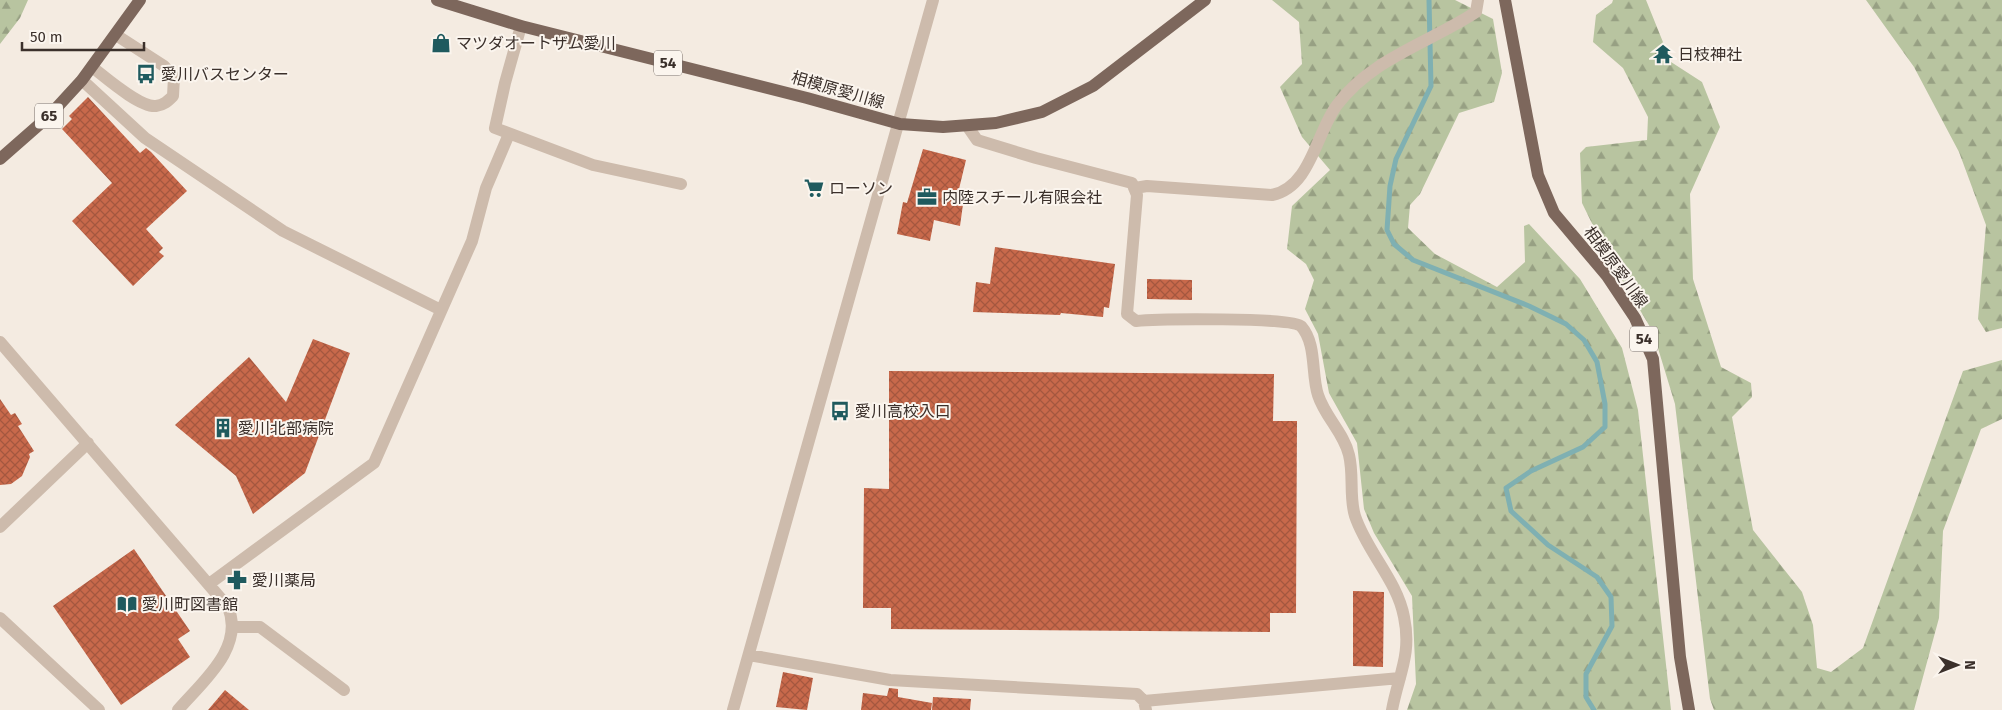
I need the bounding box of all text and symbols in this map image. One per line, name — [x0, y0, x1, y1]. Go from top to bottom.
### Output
scale bar — [22, 20, 145, 52]
text: 50 m — [30, 28, 63, 46]
shop icon: マツダオートザム愛川 — [430, 32, 452, 54]
place label: マツダオートザム愛川 — [456, 34, 616, 53]
temple icon: 日枝神社 — [1652, 43, 1674, 65]
place label: 日枝神社 — [1678, 45, 1742, 64]
road number: 54 — [654, 50, 682, 76]
bus stop icon: 愛川バスセンター — [135, 63, 157, 85]
place label: 愛川バスセンター — [161, 65, 289, 84]
street label: 相模原愛川線 — [789, 68, 887, 112]
road number: 65 — [35, 104, 63, 128]
supermarket icon: ローソン — [803, 177, 825, 199]
place label: ローソン — [829, 179, 893, 198]
office icon: 内陸スチール有限会社 — [916, 186, 938, 208]
place label: 内陸スチール有限会社 — [942, 188, 1102, 207]
street label: 相模原愛川線 — [1580, 223, 1652, 311]
road number: 54 — [1630, 326, 1658, 352]
bus stop icon: 愛川高校入口 — [829, 400, 851, 422]
place label: 愛川高校入口 — [855, 402, 951, 421]
building icon: 愛川北部病院 — [212, 417, 234, 439]
place label: 愛川北部病院 — [238, 419, 334, 438]
pharmacy icon: 愛川薬局 — [226, 569, 248, 591]
place label: 愛川薬局 — [252, 571, 316, 590]
library icon: 愛川町図書館 — [116, 593, 138, 615]
place label: 愛川町図書館 — [142, 595, 238, 614]
north arrow — [1932, 640, 1982, 690]
text: N — [1961, 660, 1978, 670]

